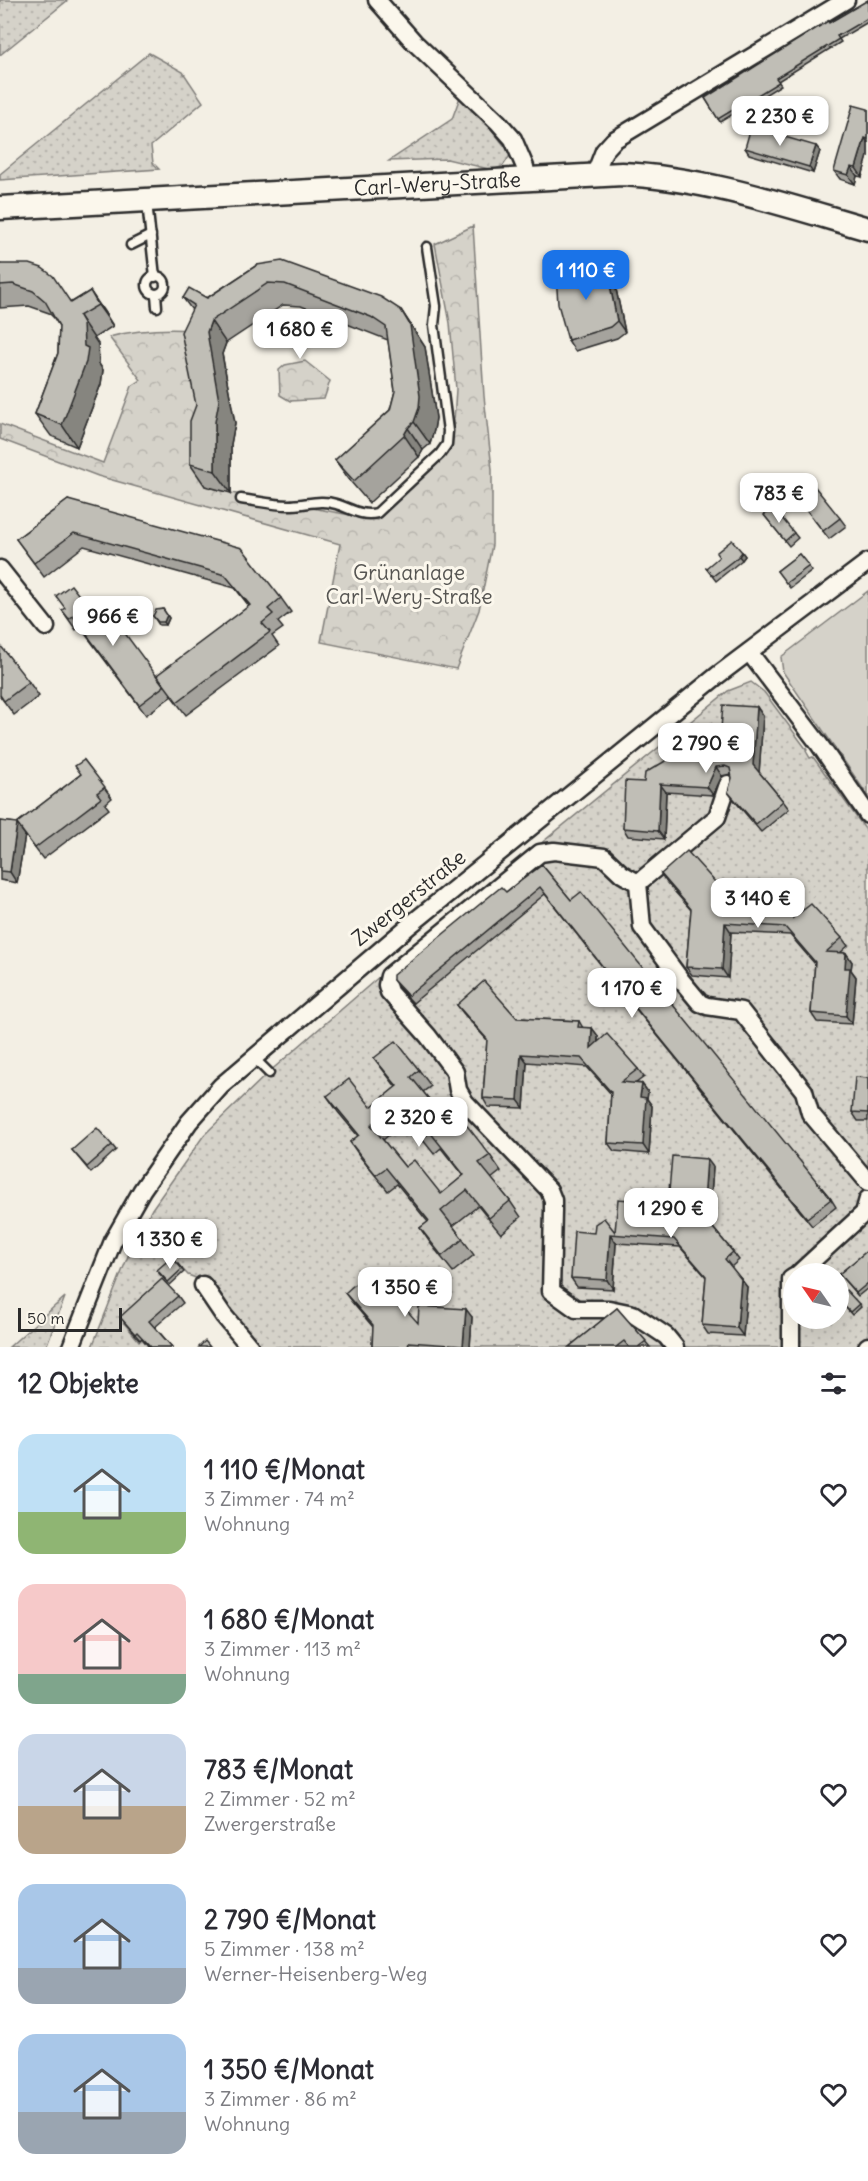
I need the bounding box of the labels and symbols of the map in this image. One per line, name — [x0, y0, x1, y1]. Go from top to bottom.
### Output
pin: 2 230 € — [725, 96, 835, 147]
street label: Carl-Wery-Straße — [353, 166, 522, 202]
pin: 1 110 € — [531, 250, 641, 301]
pin: 1 680 € — [245, 309, 355, 360]
pin: 783 € — [737, 473, 821, 524]
park label: Grünanlage Carl-Wery-Straße — [325, 559, 493, 610]
pin: 966 € — [71, 596, 155, 647]
pin: 2 790 € — [651, 723, 761, 774]
street label: Zwergerstraße — [346, 844, 471, 952]
pin: 3 140 € — [703, 878, 813, 929]
pin: 1 170 € — [577, 968, 687, 1019]
pin: 2 320 € — [364, 1097, 474, 1148]
pin: 1 290 € — [616, 1188, 726, 1239]
pin: 1 330 € — [115, 1219, 225, 1270]
north arrow — [783, 1263, 849, 1329]
pin: 1 350 € — [350, 1267, 460, 1318]
scale bar — [18, 1305, 122, 1332]

